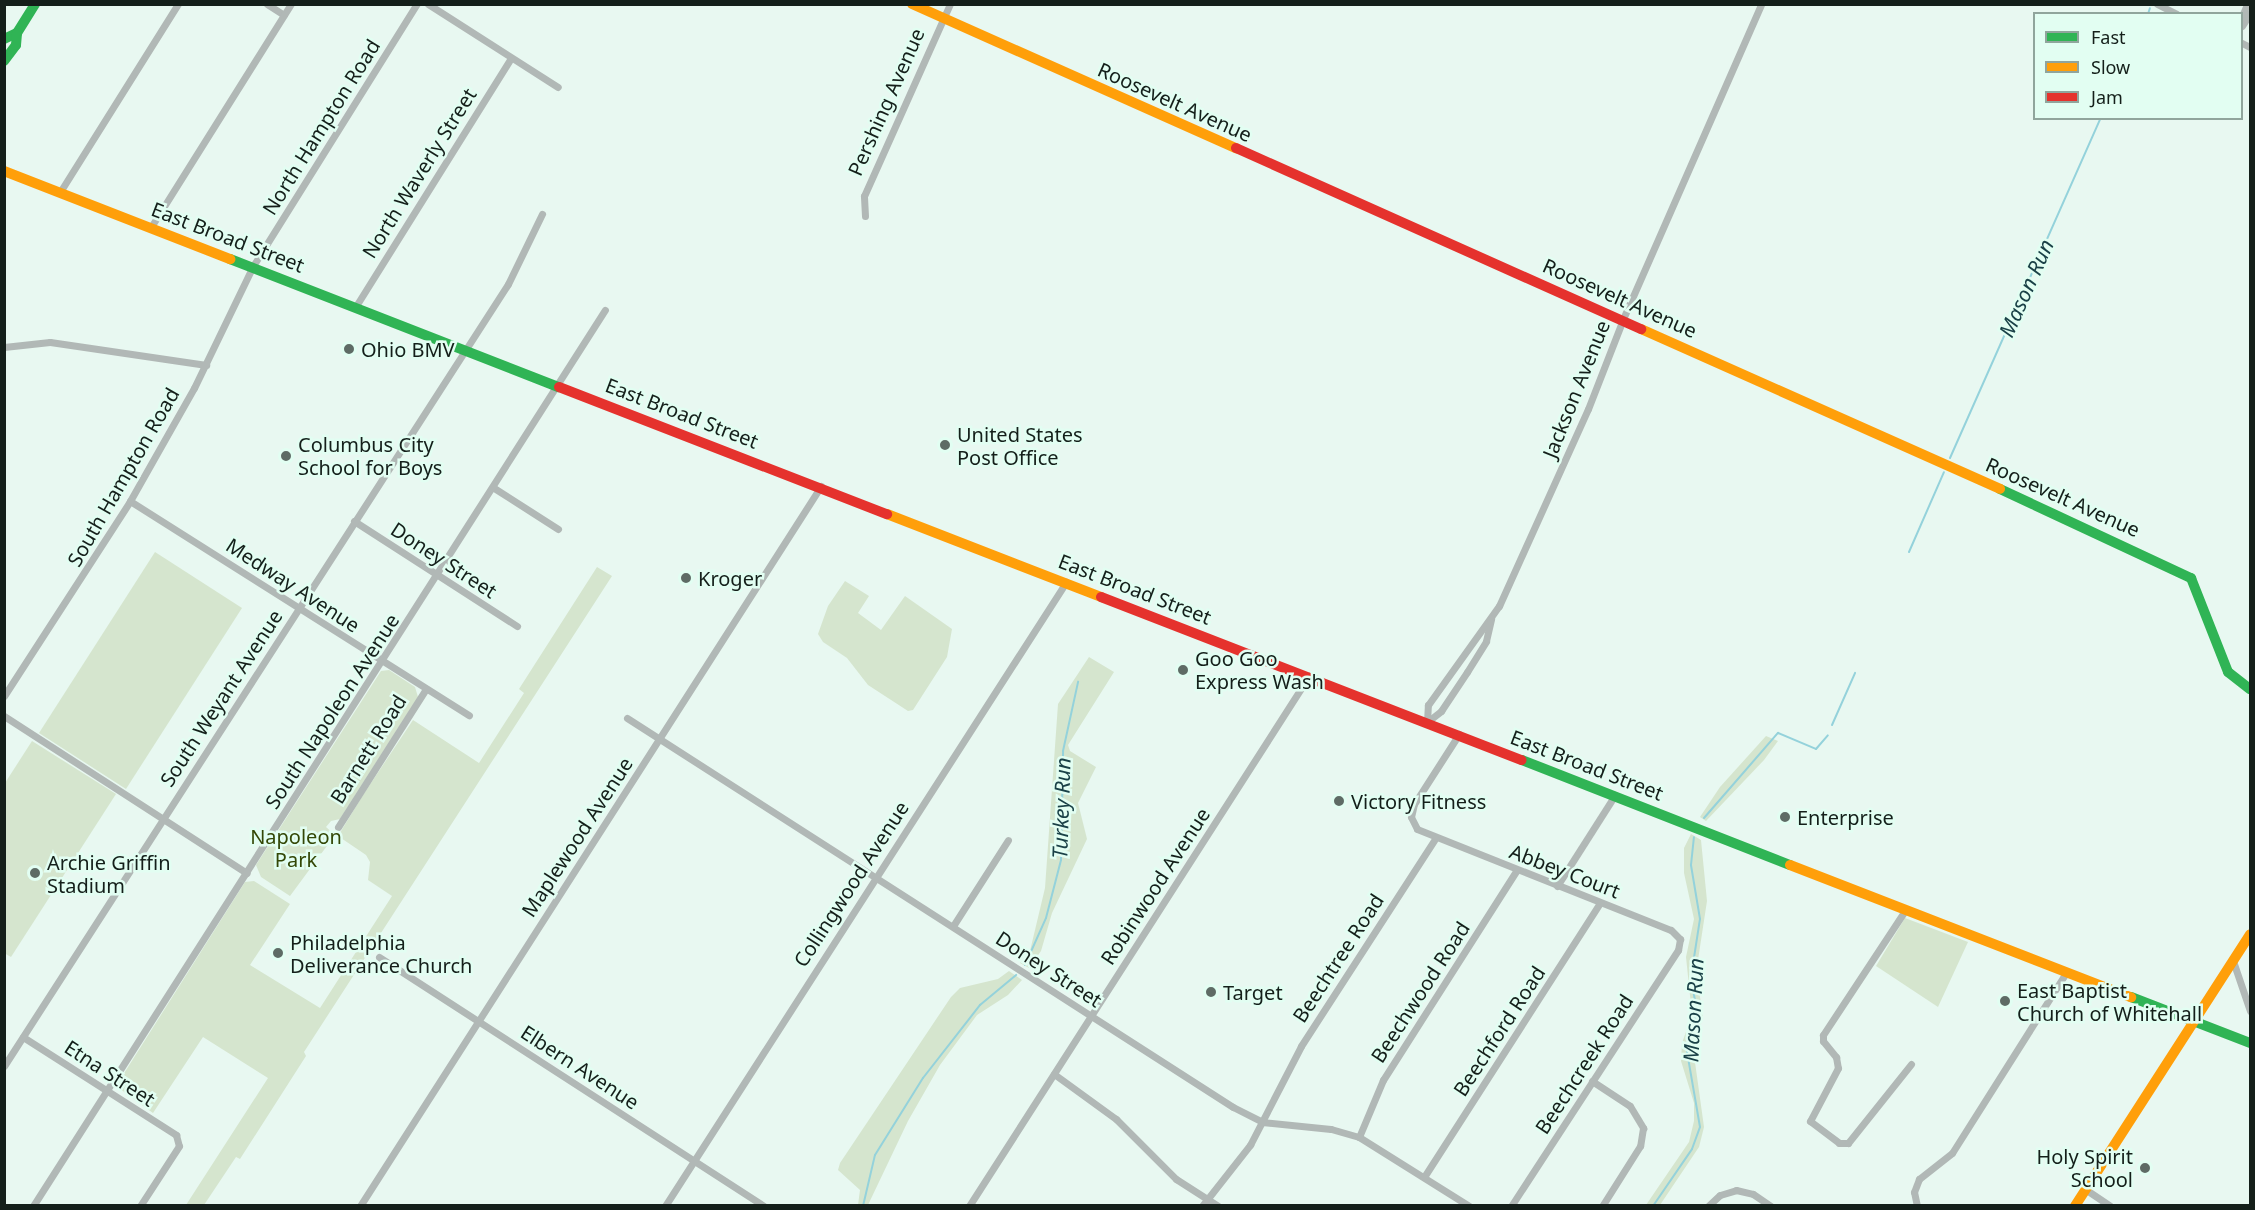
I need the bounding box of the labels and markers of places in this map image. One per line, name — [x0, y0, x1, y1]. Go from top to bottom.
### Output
place label: Ohio BMV — [361, 337, 455, 361]
marker: Ohio BMV — [342, 342, 356, 356]
place label: United States Post Office — [957, 422, 1083, 469]
place label: Columbus City School for Boys — [298, 432, 442, 479]
marker: United States Post Office — [938, 438, 952, 452]
marker: Columbus City School for Boys — [279, 449, 293, 463]
place label: Kroger — [698, 566, 762, 590]
marker: Kroger — [679, 571, 693, 585]
place label: Goo Goo Express Wash — [1195, 646, 1324, 693]
marker: Goo Goo Express Wash — [1176, 663, 1190, 677]
place label: Victory Fitness — [1351, 789, 1486, 813]
marker: Victory Fitness — [1332, 794, 1346, 808]
place label: Enterprise — [1797, 805, 1894, 829]
marker: Enterprise — [1778, 810, 1792, 824]
place label: Archie Griffin Stadium — [47, 850, 170, 897]
marker: Archie Griffin Stadium — [28, 866, 42, 880]
place label: Philadelphia Deliverance Church — [290, 930, 472, 977]
marker: Philadelphia Deliverance Church — [271, 946, 285, 960]
place label: East Baptist Church of Whitehall — [2017, 978, 2202, 1025]
place label: Target — [1223, 980, 1283, 1004]
marker: Target — [1204, 985, 1218, 999]
marker: East Baptist Church of Whitehall — [1998, 994, 2012, 1008]
place label: Holy Spirit School — [2036, 1144, 2133, 1191]
marker: Holy Spirit School — [2138, 1161, 2152, 1175]

